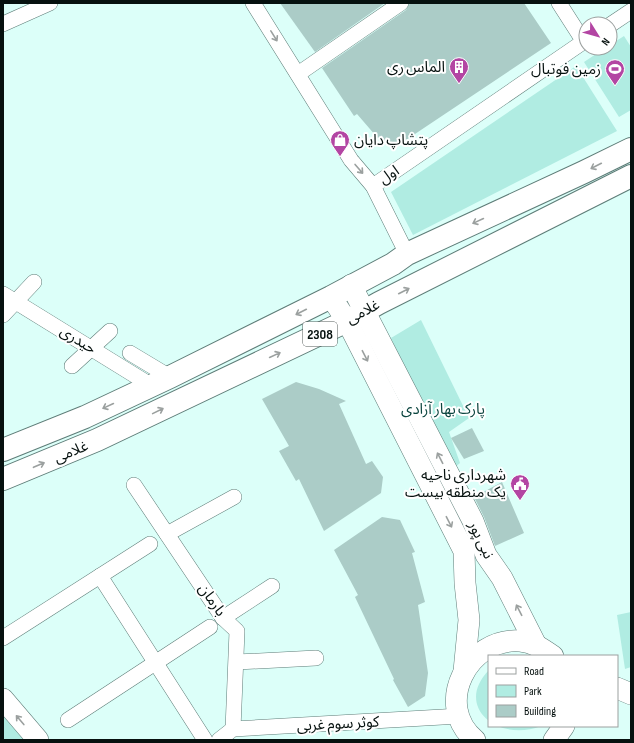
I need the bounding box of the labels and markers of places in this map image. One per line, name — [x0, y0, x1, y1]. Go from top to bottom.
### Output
building icon: الماس ری — [448, 56, 470, 84]
place label: الماس ری — [387, 58, 445, 77]
sports icon: زمین فوتبال — [604, 58, 626, 86]
place label: زمین فوتبال — [531, 60, 601, 79]
shop icon: پتشاپ دایان — [329, 129, 351, 157]
place label: پتشاپ دایان — [354, 131, 428, 150]
place label: شهرداری ناحیه یک منطقه بیست — [405, 466, 506, 502]
public building icon: شهرداری ناحیه یک منطقه بیست — [509, 473, 531, 501]

